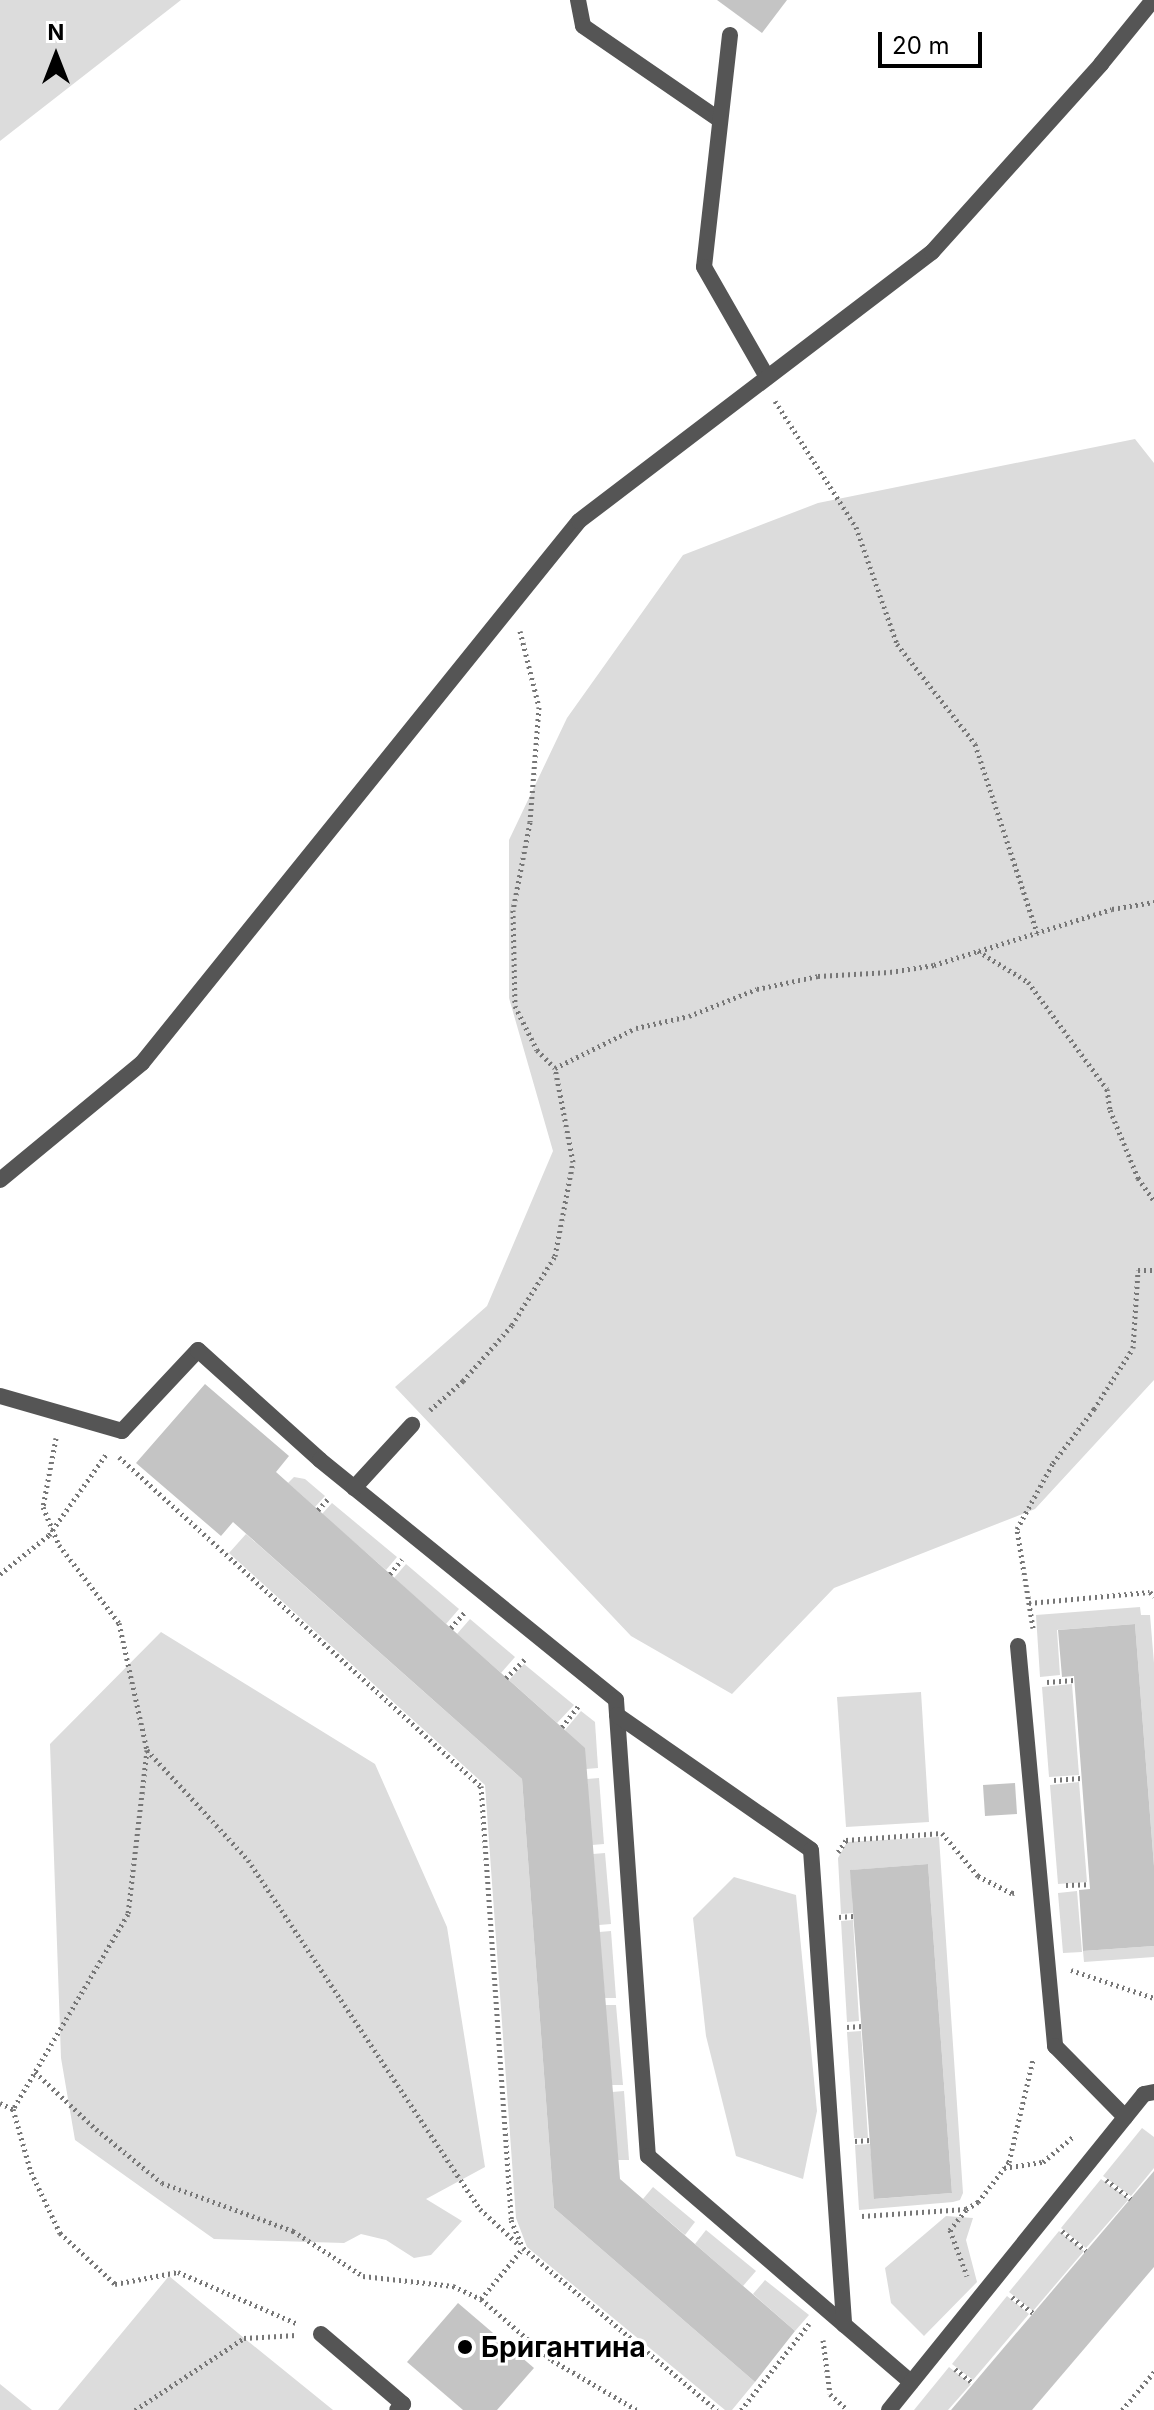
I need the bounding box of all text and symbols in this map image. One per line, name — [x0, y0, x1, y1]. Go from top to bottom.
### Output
north arrow — [16, 16, 96, 96]
scale bar — [882, 16, 986, 66]
text: N — [48, 19, 64, 45]
text: 20 m — [892, 31, 950, 60]
place label: Бригантина — [481, 2330, 646, 2364]
marker: Бригантина — [456, 2338, 474, 2356]

